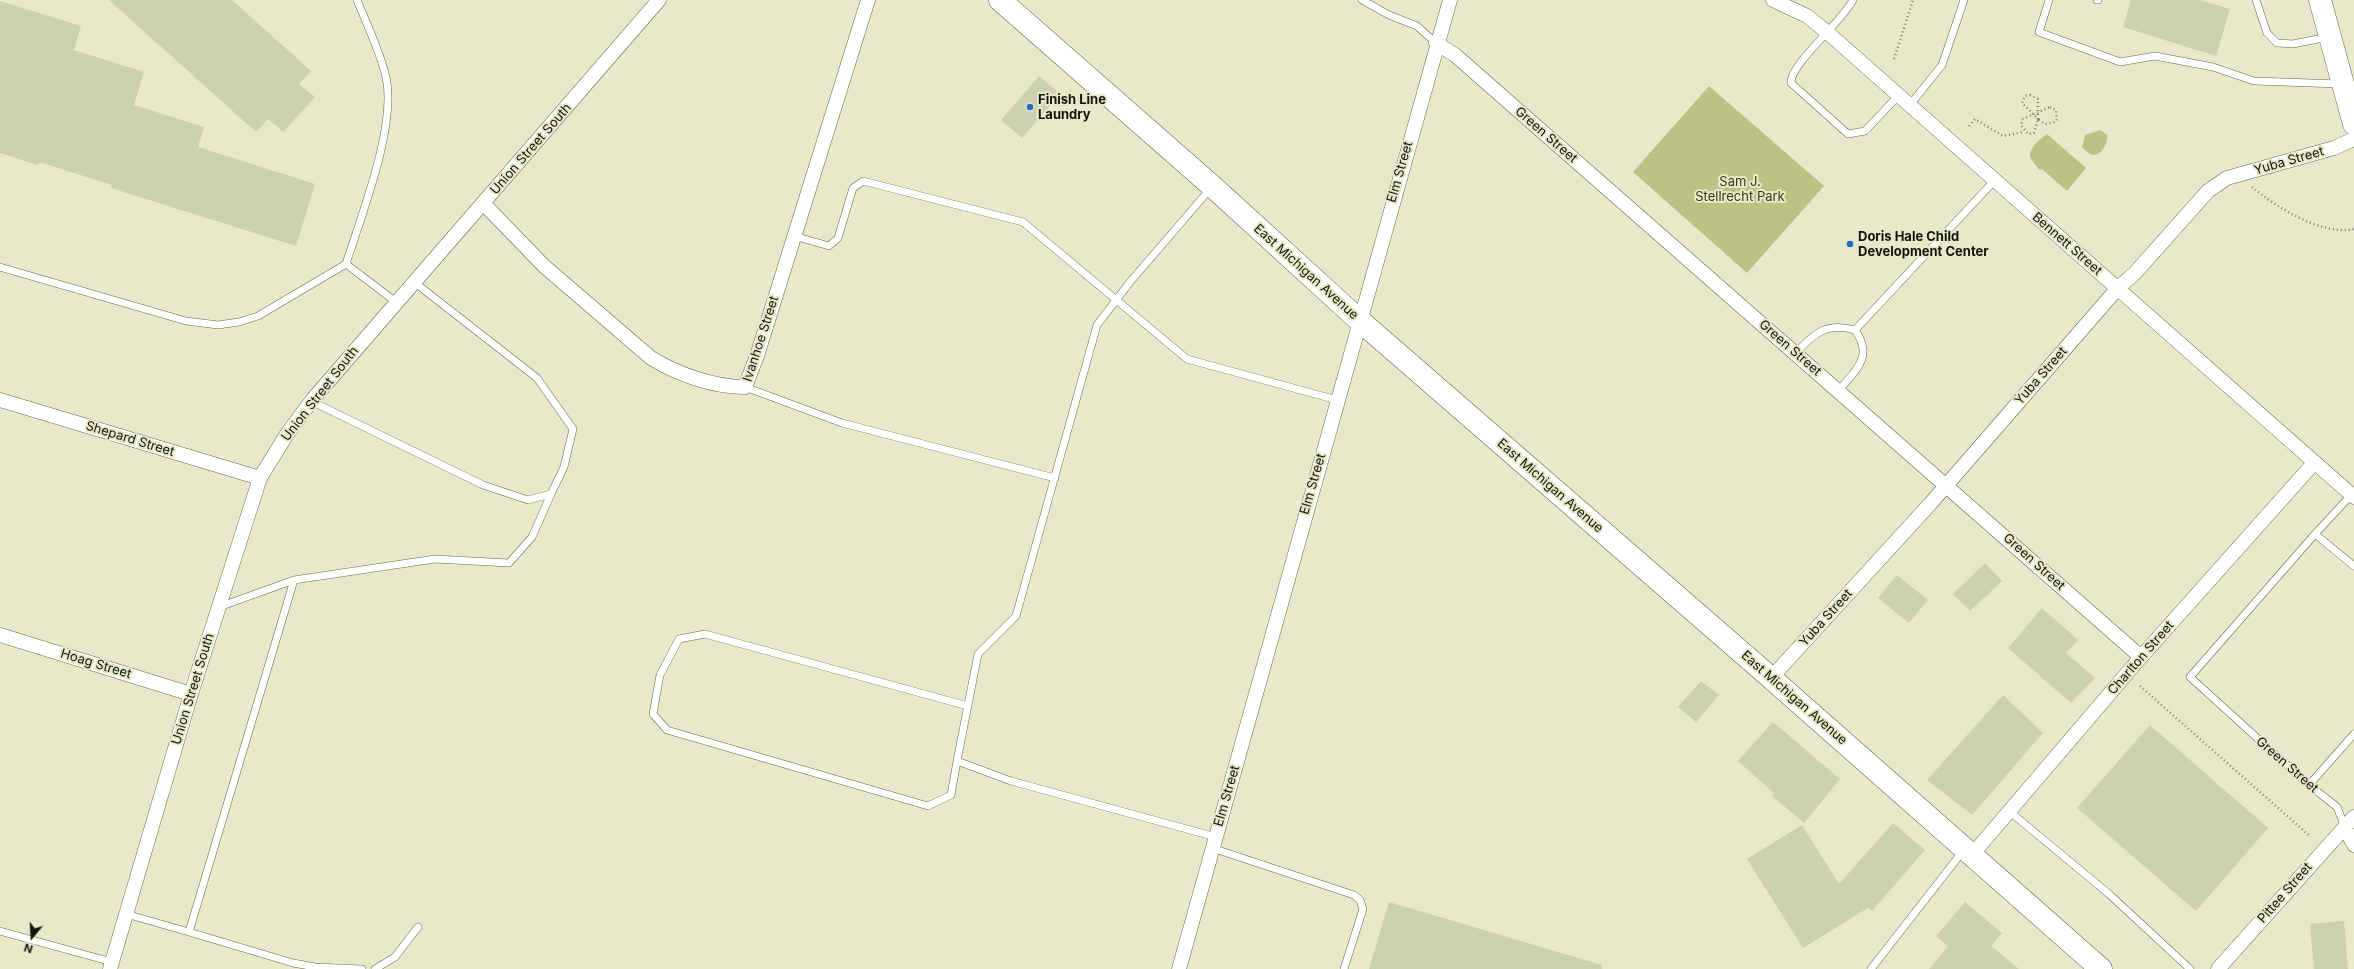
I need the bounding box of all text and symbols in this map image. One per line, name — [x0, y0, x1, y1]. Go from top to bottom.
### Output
place label: Finish Line Laundry — [1038, 92, 1106, 123]
street label: Union Street South — [487, 100, 575, 198]
marker: Finish Line Laundry — [1025, 102, 1035, 112]
street label: Green Street — [1512, 104, 1580, 166]
street label: Elm Street — [1384, 140, 1416, 204]
street label: Yuba Street — [2252, 144, 2326, 178]
park label: Sam J. Stellrecht Park — [1695, 174, 1785, 205]
street label: Bennett Street — [2029, 209, 2105, 279]
street label: East Michigan Avenue — [1251, 221, 1361, 323]
place label: Doris Hale Child Development Center — [1858, 229, 1989, 260]
marker: Doris Hale Child Development Center — [1845, 239, 1855, 249]
street label: Ivanhoe Street — [740, 294, 782, 384]
street label: Green Street — [1756, 317, 1824, 379]
street label: Union Street South — [278, 344, 362, 444]
street label: Yuba Street — [2012, 344, 2070, 408]
street label: Shepard Street — [84, 418, 176, 460]
street label: East Michigan Avenue — [1494, 436, 1606, 536]
street label: Elm Street — [1297, 452, 1329, 516]
street label: Green Street — [2000, 530, 2068, 594]
street label: Yuba Street — [1796, 586, 1856, 650]
street label: Charlton Street — [2105, 618, 2177, 698]
street label: Union Street South — [169, 631, 217, 747]
street label: Hoag Street — [59, 646, 133, 682]
street label: East Michigan Avenue — [1738, 648, 1850, 748]
street label: Green Street — [2253, 734, 2321, 796]
street label: Elm Street — [1211, 764, 1243, 828]
street label: Pittee Street — [2255, 860, 2315, 926]
north arrow — [12, 917, 52, 957]
text: N — [22, 940, 34, 956]

